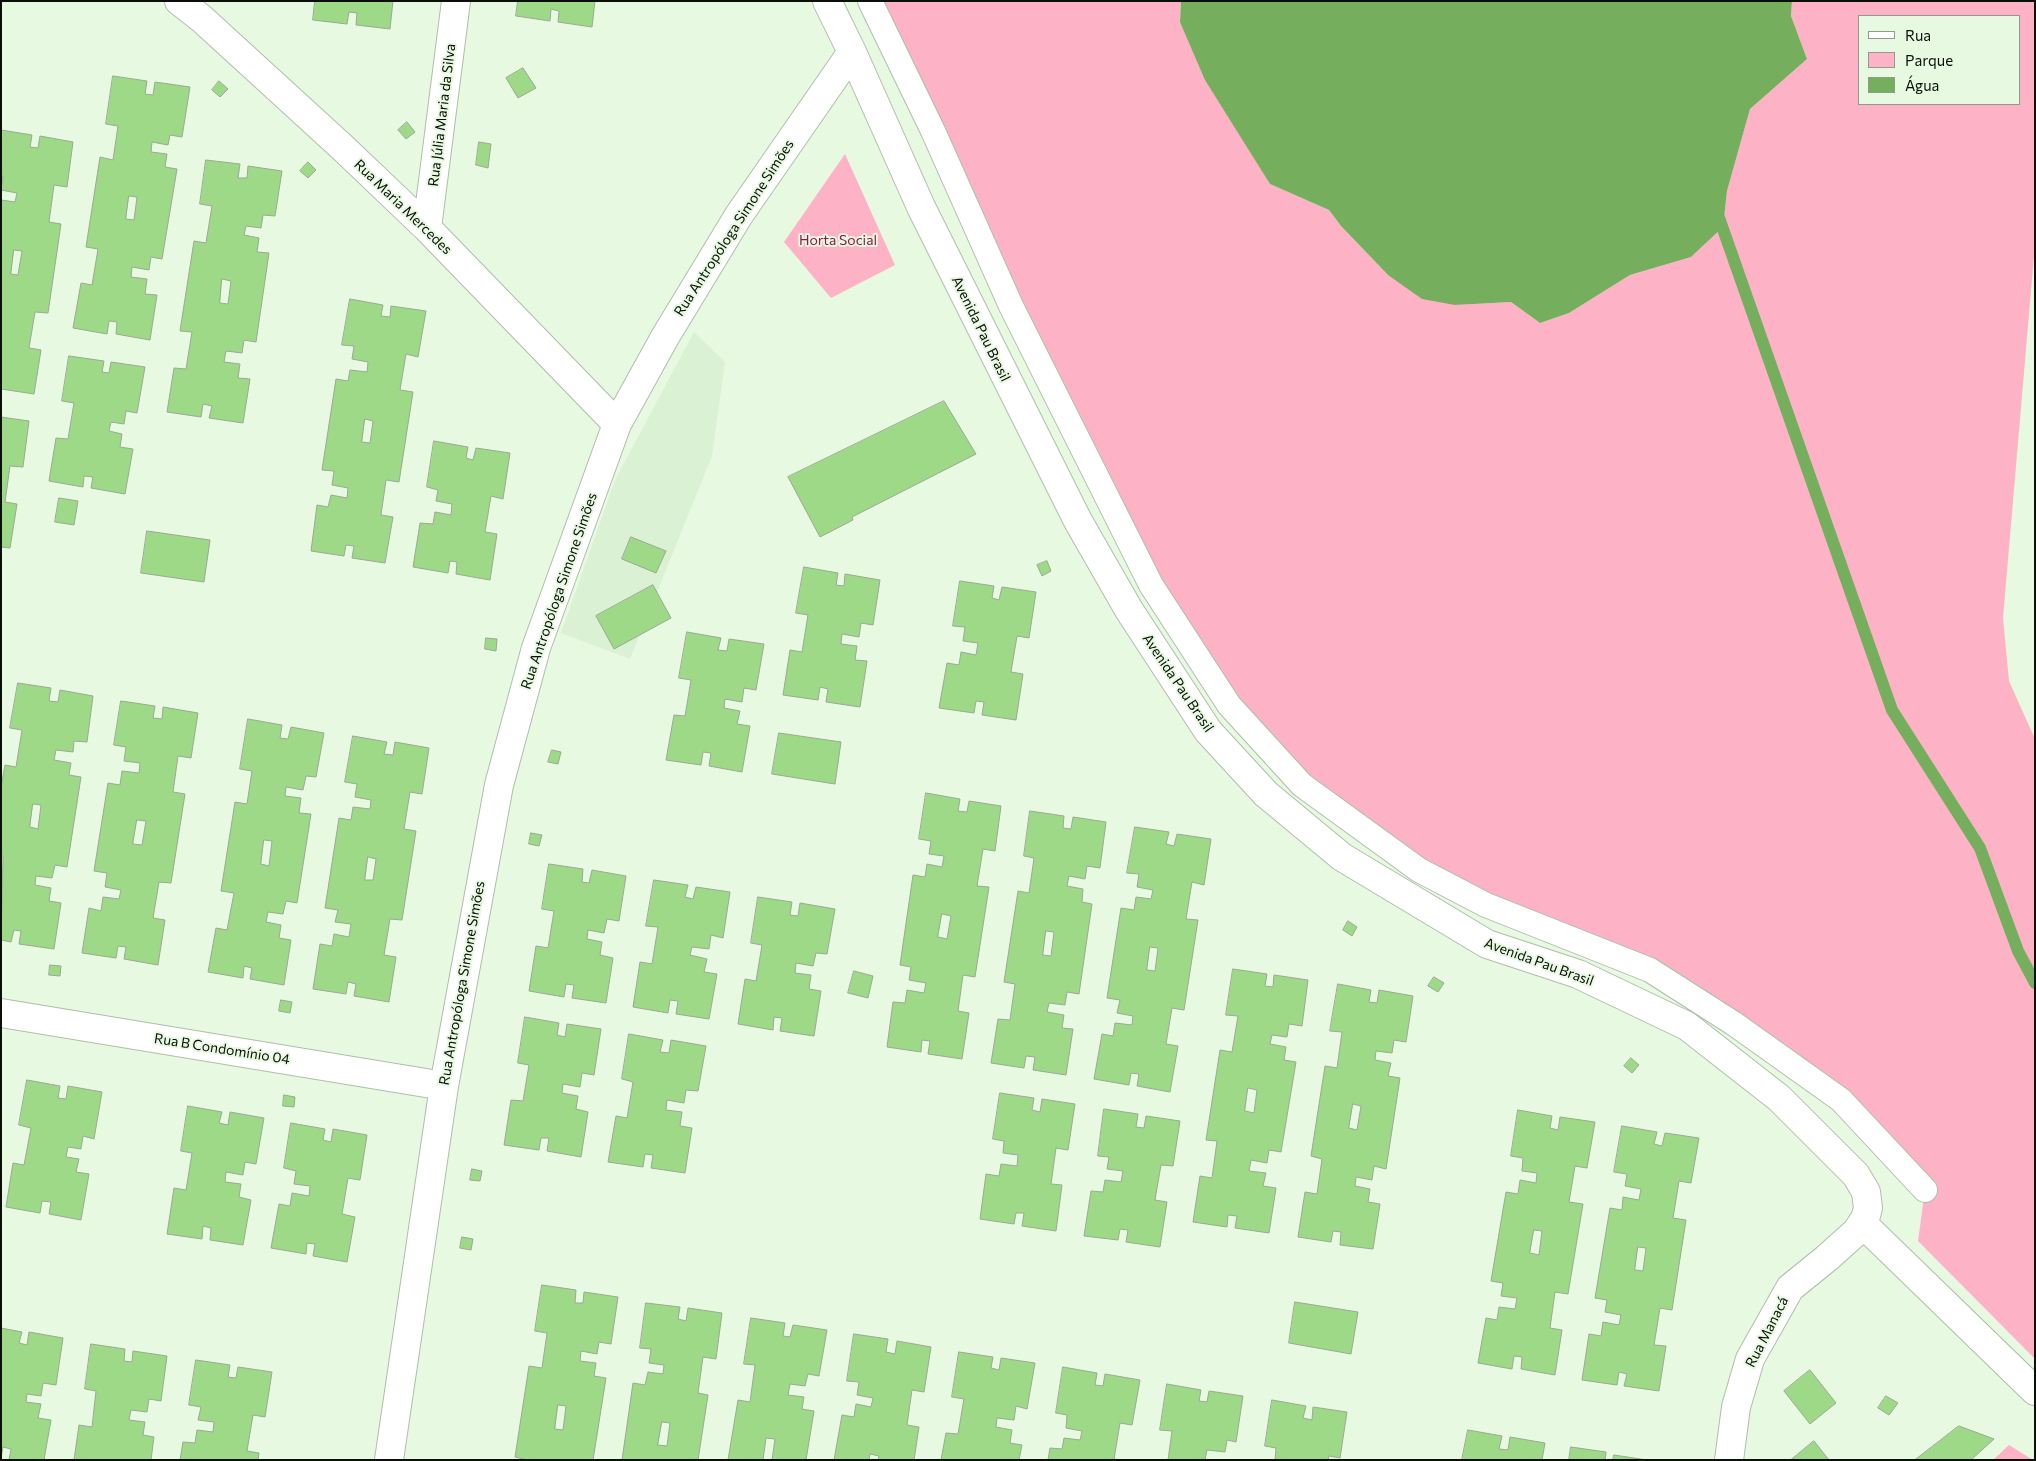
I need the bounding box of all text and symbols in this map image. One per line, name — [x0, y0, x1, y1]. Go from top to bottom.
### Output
legend — [1858, 15, 2021, 105]
text: Rua — [1905, 26, 1931, 44]
street label: Rua Júlia Maria da Silva — [425, 43, 459, 187]
text: Parque — [1905, 51, 1953, 69]
text: Água — [1905, 76, 1939, 94]
street label: Rua Antropóloga Simone Simões — [671, 137, 797, 319]
street label: Rua Maria Mercedes — [351, 156, 455, 258]
park label: Horta Social — [799, 232, 877, 248]
street label: Avenida Pau Brasil — [948, 274, 1014, 384]
street label: Rua Antropóloga Simone Simões — [517, 490, 601, 692]
street label: Avenida Pau Brasil — [1139, 631, 1217, 735]
street label: Rua Antropóloga Simone Simões — [436, 880, 488, 1086]
street label: Avenida Pau Brasil — [1482, 934, 1596, 990]
street label: Rua B Condomínio 04 — [153, 1030, 291, 1068]
street label: Rua Manacá — [1742, 1294, 1792, 1370]

